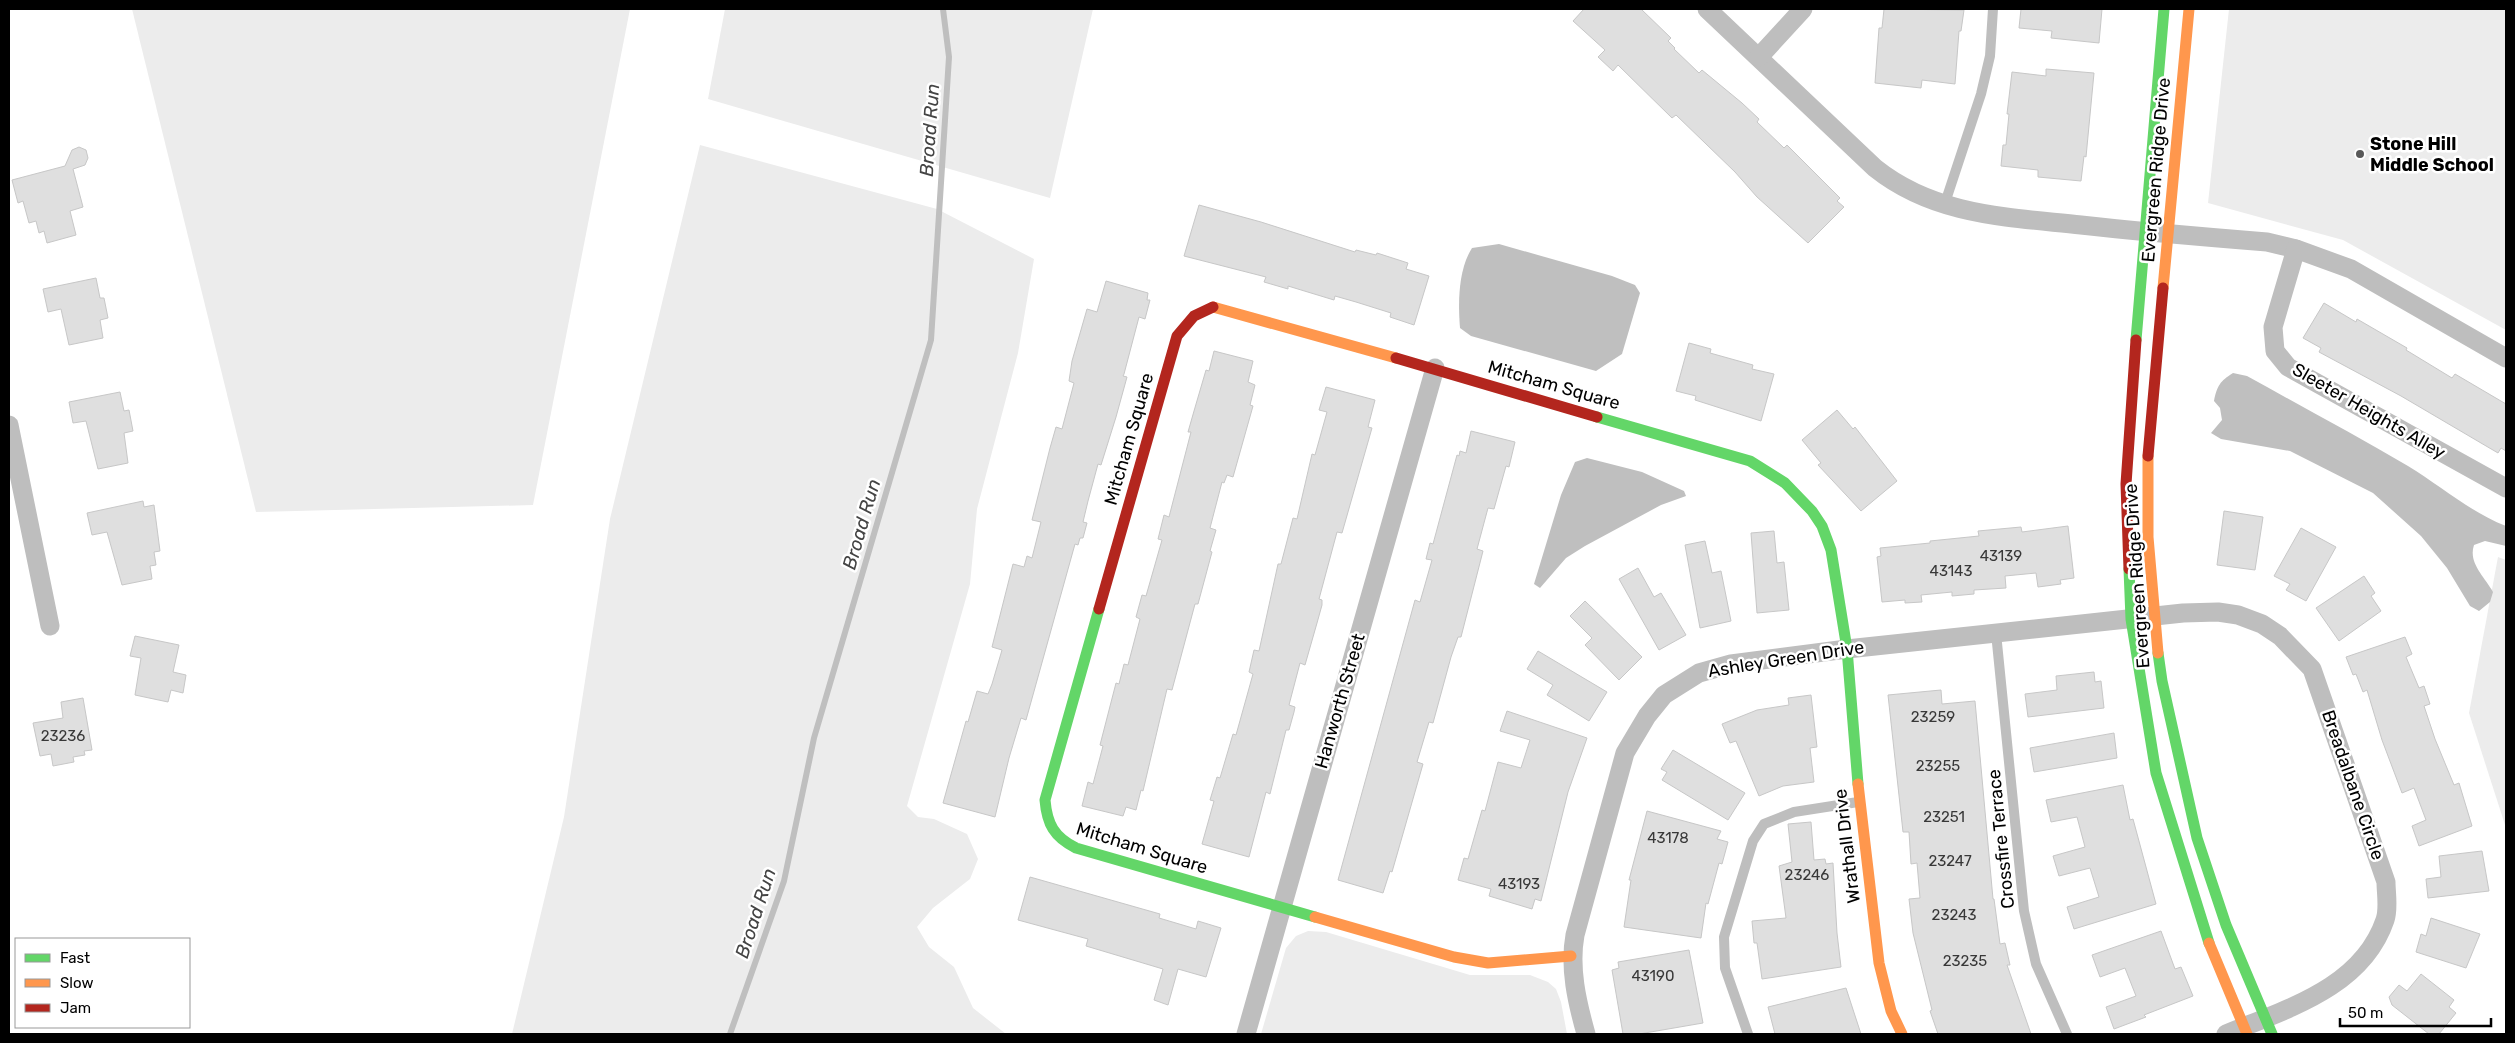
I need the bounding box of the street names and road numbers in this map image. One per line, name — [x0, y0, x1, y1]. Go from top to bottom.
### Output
street label: Evergreen Ridge Drive — [2137, 77, 2175, 263]
street label: Mitcham Square — [1485, 356, 1623, 414]
street label: Sleeter Heights Alley — [2289, 358, 2450, 464]
street label: Mitcham Square — [1100, 370, 1158, 508]
street label: Evergreen Ridge Drive — [2120, 483, 2154, 669]
street label: Hanworth Street — [1310, 631, 1370, 771]
street label: Ashley Green Drive — [1706, 636, 1866, 682]
street label: Breadalbane Circle — [2317, 707, 2389, 863]
street label: Crossfire Terrace — [1983, 768, 2019, 910]
street label: Wrathall Drive — [1829, 788, 1865, 904]
street label: Mitcham Square — [1074, 818, 1210, 878]

